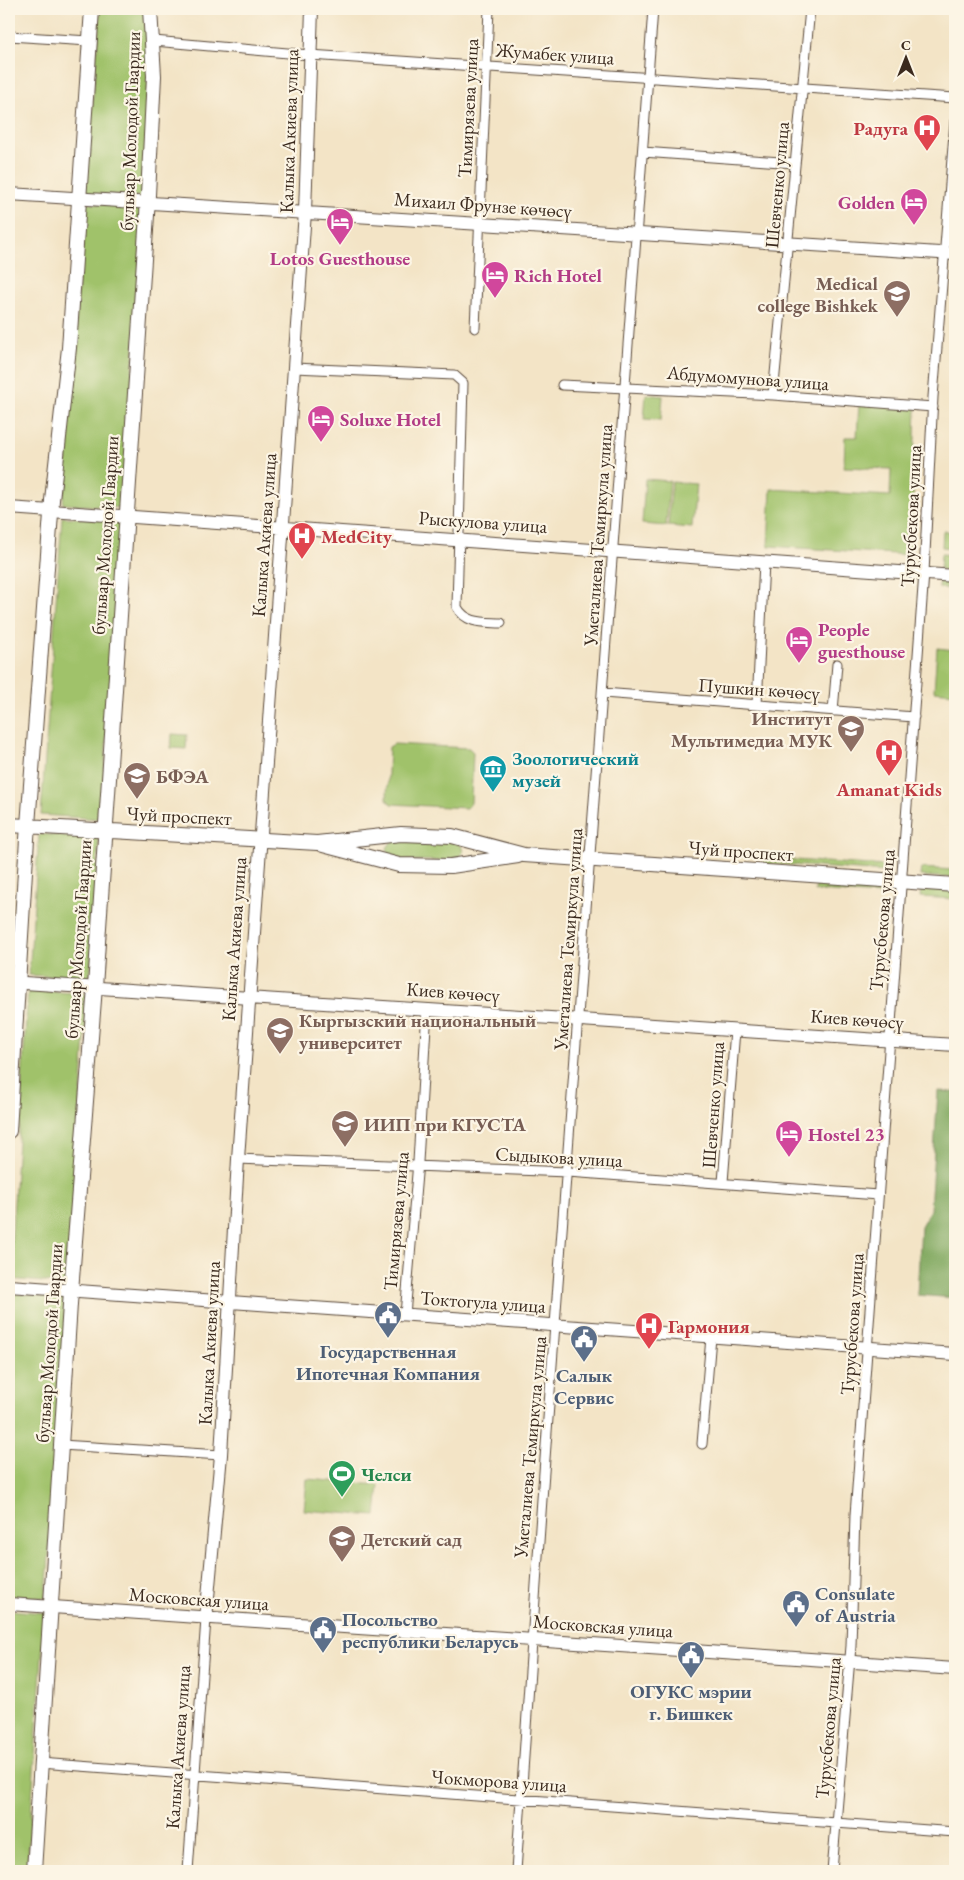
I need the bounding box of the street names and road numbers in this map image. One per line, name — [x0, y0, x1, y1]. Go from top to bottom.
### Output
street label: бульвар Молодой Гвардии — [114, 31, 146, 231]
street label: Тимирязева улица — [452, 37, 484, 178]
street label: Жумабек улица — [494, 37, 616, 71]
street label: Калыка Акиева улица — [274, 48, 304, 214]
street label: Шевченко улица — [759, 120, 795, 249]
street label: Михаил Фрунзе көчөсү — [393, 186, 573, 224]
street label: Абдумомунова улица — [665, 360, 830, 396]
street label: Уметалиева Темиркула улица — [578, 423, 618, 648]
street label: бульвар Молодой Гвардии — [86, 435, 124, 635]
street label: Турусбекова улица — [895, 444, 927, 588]
street label: Калыка Акиева улица — [246, 452, 282, 618]
street label: Рыскулова улица — [418, 505, 549, 539]
street label: Пушкин көчөсү — [697, 672, 821, 706]
street label: Чуй проспект — [126, 801, 232, 831]
street label: Уметалиева Темиркула улица — [548, 827, 588, 1052]
street label: Чуй проспект — [688, 835, 795, 867]
street label: бульвар Молодой Гвардии — [59, 839, 97, 1039]
street label: Турусбекова улица — [863, 848, 901, 992]
street label: Калыка Акиева улица — [216, 856, 252, 1022]
street label: Киев көчөсү — [405, 976, 501, 1008]
street label: Киев көчөсү — [809, 1003, 905, 1035]
street label: Шевченко улица — [696, 1040, 730, 1169]
street label: Сыдыкова улица — [495, 1141, 624, 1173]
street label: Тимирязева улица — [377, 1150, 415, 1291]
street label: бульвар Молодой Гвардии — [30, 1243, 68, 1443]
street label: Турусбекова улица — [835, 1252, 869, 1396]
street label: Калыка Акиева улица — [192, 1260, 226, 1426]
street label: Токтогула улица — [419, 1285, 547, 1319]
street label: Уметалиева Темиркула улица — [508, 1335, 552, 1560]
street label: Московская улица — [128, 1582, 270, 1616]
street label: Московская улица — [532, 1609, 674, 1643]
street label: Турусбекова улица — [809, 1656, 847, 1800]
street label: Калыка Акиева улица — [160, 1664, 196, 1830]
street label: Чокморова улица — [430, 1764, 568, 1798]

